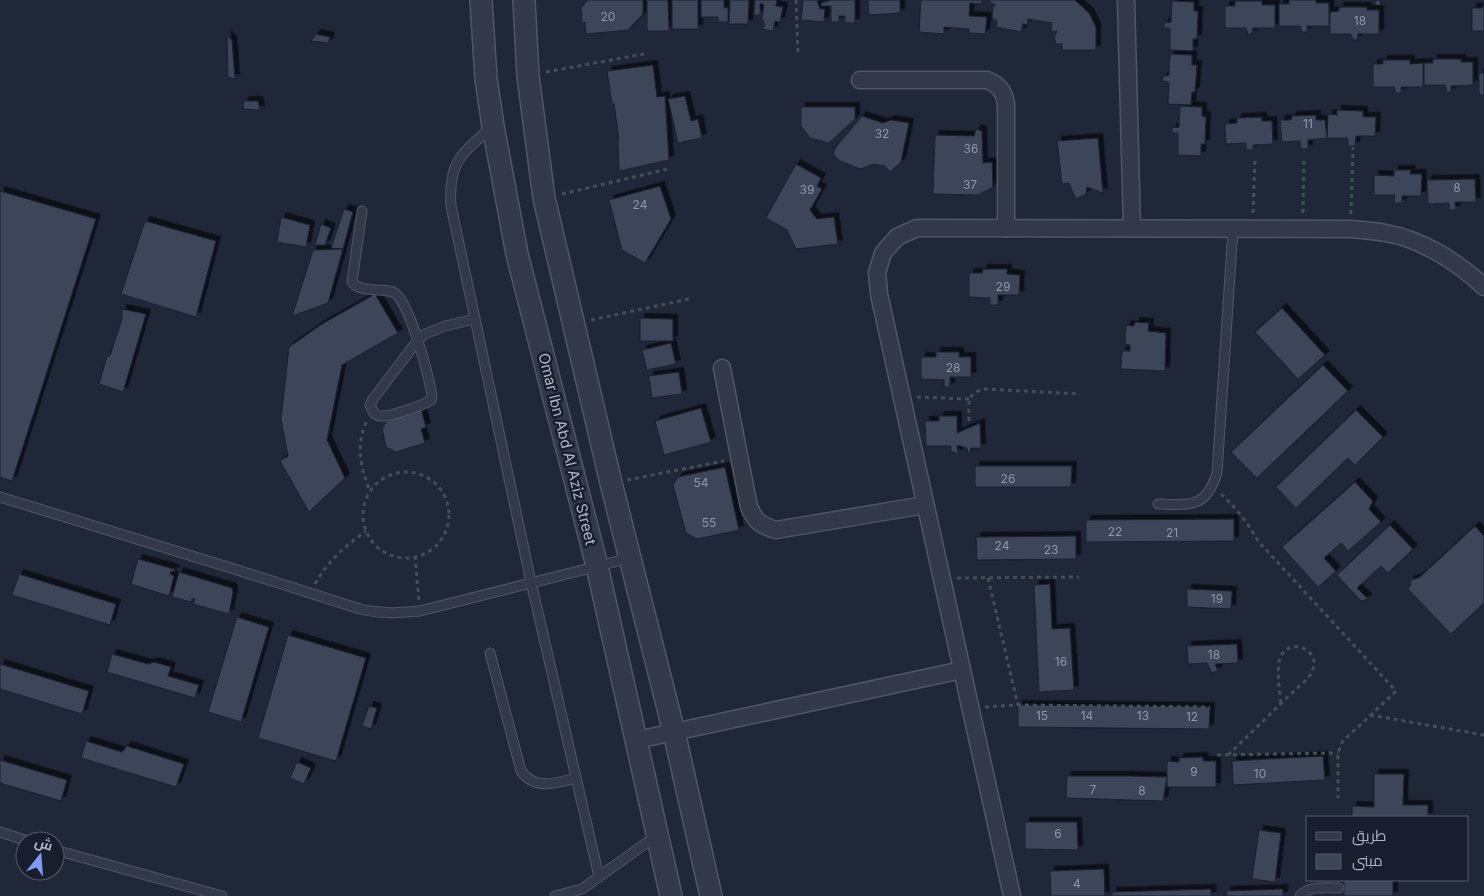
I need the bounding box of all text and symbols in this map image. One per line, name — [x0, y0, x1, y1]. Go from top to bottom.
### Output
house number: 20 — [601, 9, 615, 24]
house number: 18 — [1354, 13, 1366, 28]
house number: 11 — [1303, 116, 1313, 131]
house number: 32 — [875, 126, 889, 141]
house number: 36 — [964, 141, 978, 156]
house number: 37 — [963, 177, 977, 192]
house number: 8 — [1453, 180, 1461, 195]
house number: 39 — [800, 182, 814, 197]
house number: 24 — [633, 197, 648, 212]
house number: 29 — [996, 279, 1010, 294]
street label: Omar Ibn Abd Al Aziz Street — [534, 351, 601, 547]
house number: 28 — [946, 360, 960, 375]
house number: 26 — [1001, 471, 1015, 486]
house number: 54 — [693, 475, 709, 490]
house number: 55 — [702, 515, 716, 530]
house number: 22 — [1108, 524, 1122, 539]
house number: 21 — [1166, 525, 1178, 540]
house number: 24 — [995, 538, 1010, 553]
house number: 23 — [1044, 542, 1058, 557]
house number: 19 — [1211, 591, 1223, 606]
house number: 18 — [1208, 647, 1220, 662]
house number: 16 — [1055, 654, 1067, 669]
house number: 15 — [1036, 708, 1048, 723]
house number: 14 — [1081, 708, 1094, 723]
house number: 13 — [1137, 708, 1149, 723]
house number: 12 — [1186, 709, 1198, 724]
house number: 9 — [1190, 764, 1198, 779]
house number: 10 — [1254, 766, 1266, 781]
house number: 7 — [1090, 782, 1097, 797]
house number: 8 — [1138, 783, 1146, 798]
legend — [1306, 816, 1469, 881]
house number: 6 — [1054, 826, 1062, 841]
text: طريق — [1352, 826, 1386, 846]
north arrow — [15, 831, 65, 881]
text: ش — [33, 832, 55, 855]
text: مبنى — [1352, 851, 1383, 871]
house number: 4 — [1073, 876, 1081, 891]

